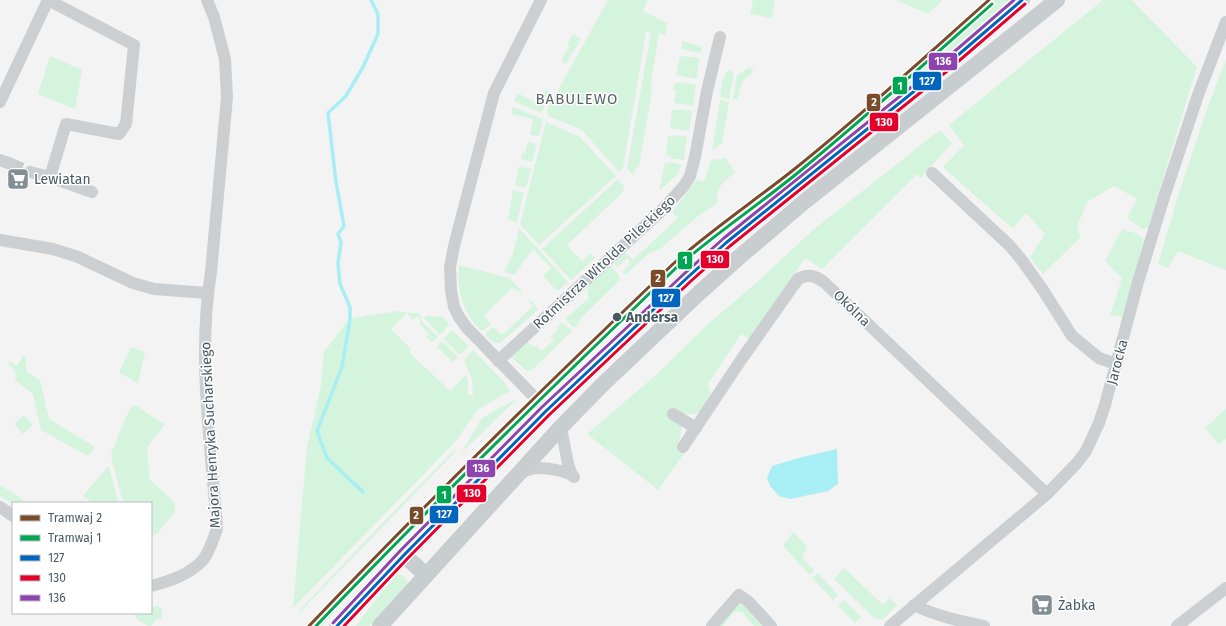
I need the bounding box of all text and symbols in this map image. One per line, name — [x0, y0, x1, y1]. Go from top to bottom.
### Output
line badge: 136 — [928, 52, 958, 71]
text: 136 — [934, 55, 952, 68]
line badge: 127 — [912, 71, 942, 91]
text: 127 — [919, 75, 935, 88]
line badge: 1 — [892, 76, 908, 95]
text: 1 — [897, 80, 903, 93]
district label: BABULEWO — [536, 90, 618, 108]
line badge: 2 — [866, 93, 881, 112]
text: 2 — [871, 96, 877, 109]
line badge: 130 — [869, 112, 899, 132]
text: 130 — [875, 116, 893, 129]
supermarket icon: Lewiatan — [5, 166, 31, 192]
place label: Lewiatan — [34, 171, 91, 188]
street label: Rotmistrza Witolda Pileckiego — [530, 192, 679, 333]
line badge: 130 — [700, 250, 730, 269]
line badge: 1 — [677, 251, 693, 270]
text: 130 — [706, 253, 724, 266]
text: 1 — [682, 254, 688, 267]
line badge: 2 — [650, 269, 666, 288]
text: 2 — [655, 272, 661, 285]
street label: Okólna — [830, 287, 874, 330]
line badge: 127 — [651, 288, 681, 308]
text: 127 — [658, 292, 674, 305]
place label: Andersa — [625, 309, 679, 326]
marker: Andersa — [611, 311, 623, 323]
street label: Jarocka — [1103, 338, 1132, 387]
street label: Majora Henryka Sucharskiego — [197, 341, 224, 529]
line badge: 136 — [466, 459, 496, 478]
text: 136 — [472, 462, 490, 475]
line badge: 130 — [456, 484, 487, 503]
line badge: 1 — [436, 485, 452, 504]
text: 130 — [463, 487, 481, 500]
text: 1 — [441, 489, 447, 502]
legend — [12, 502, 152, 614]
line badge: 127 — [429, 505, 459, 524]
line badge: 2 — [409, 506, 424, 525]
text: 127 — [436, 508, 452, 521]
text: 2 — [413, 509, 419, 522]
text: Tramwaj 2 — [48, 511, 102, 525]
text: Tramwaj 1 — [48, 531, 101, 545]
text: 127 — [48, 551, 64, 565]
text: 130 — [48, 571, 66, 585]
text: 136 — [48, 591, 66, 605]
supermarket icon: Żabka — [1029, 592, 1055, 618]
place label: Żabka — [1058, 596, 1096, 614]

